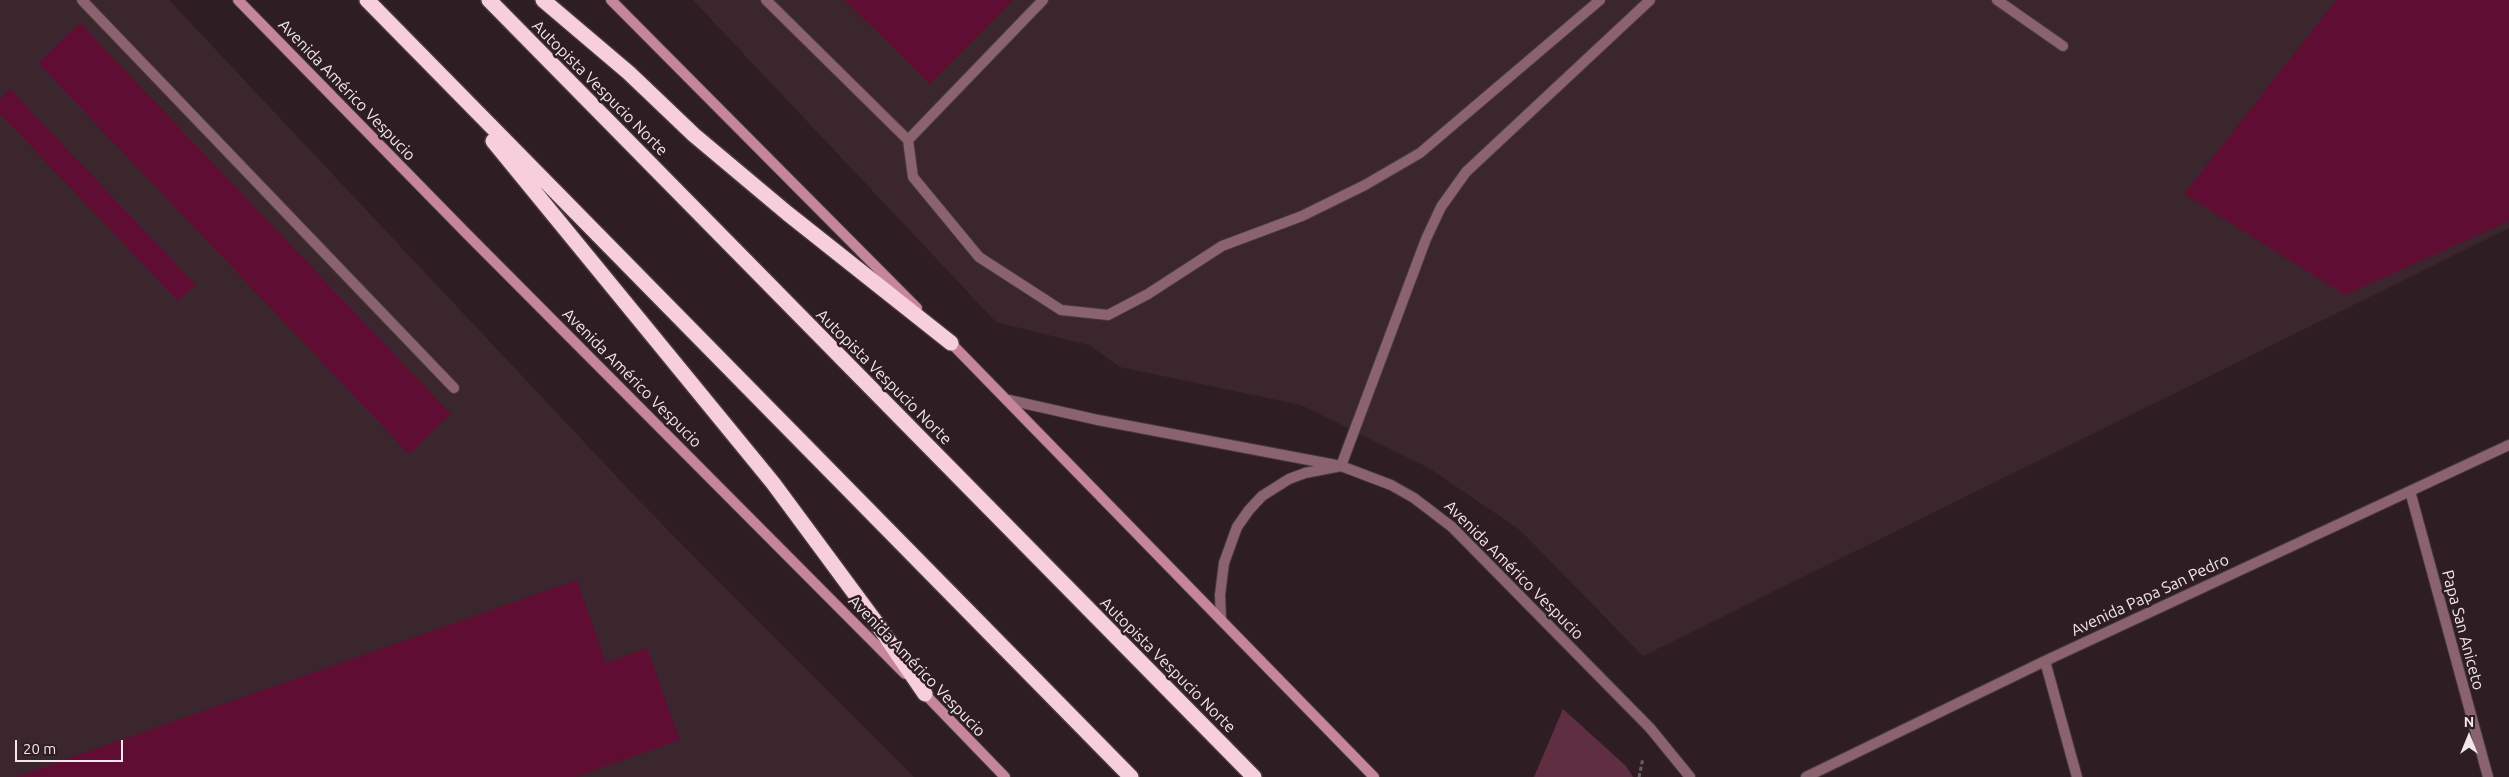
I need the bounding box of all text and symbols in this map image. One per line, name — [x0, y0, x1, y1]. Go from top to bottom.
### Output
street label: Avenida Américo Vespucio — [274, 15, 420, 165]
street label: Autopista Vespucio Norte — [528, 16, 672, 160]
street label: Avenida Américo Vespucio — [558, 304, 706, 452]
street label: Autopista Vespucio Norte — [812, 305, 956, 449]
street label: Avenida Américo Vespucio — [1440, 496, 1588, 644]
street label: Avenida Papa San Pedro — [2068, 550, 2232, 640]
street label: Papa San Aniceto — [2438, 568, 2488, 692]
street label: Avenida Américo Vespucio — [844, 591, 990, 741]
street label: Autopista Vespucio Norte — [1096, 593, 1240, 737]
north arrow — [2444, 712, 2494, 762]
text: N — [2464, 714, 2474, 730]
scale bar — [18, 730, 125, 762]
text: 20 m — [23, 740, 56, 757]

